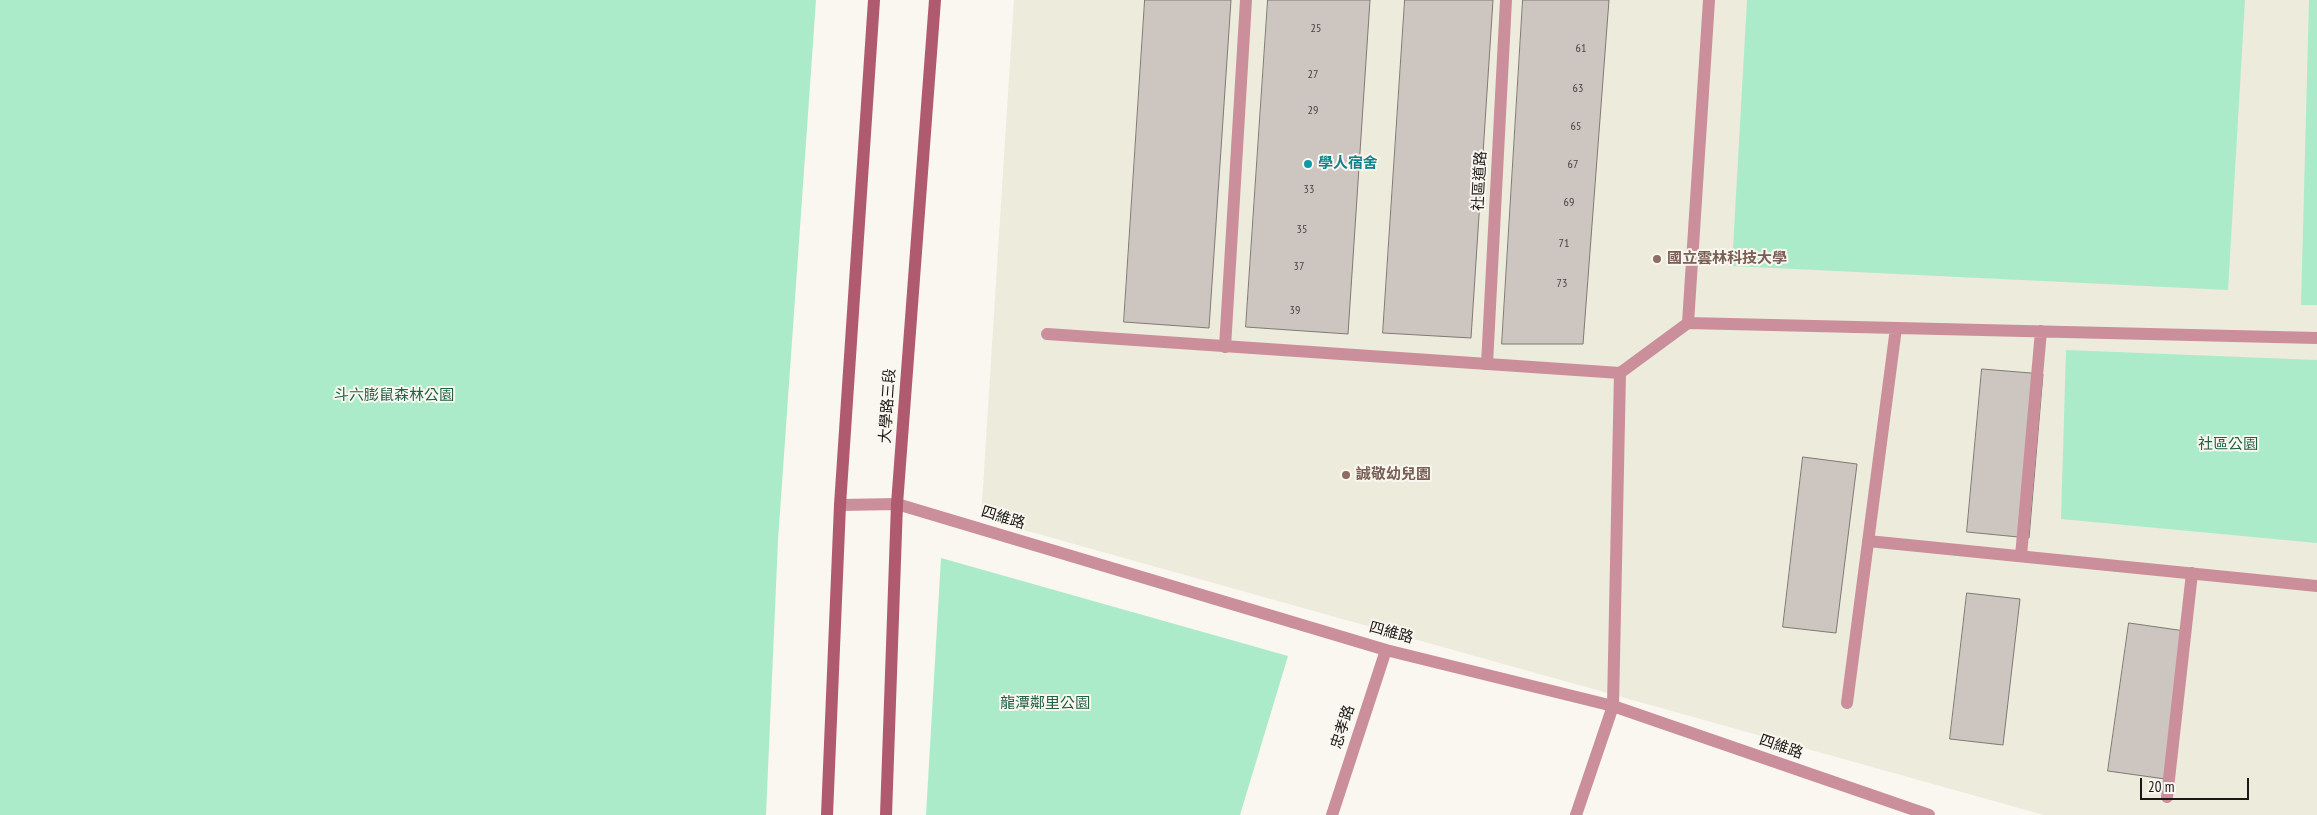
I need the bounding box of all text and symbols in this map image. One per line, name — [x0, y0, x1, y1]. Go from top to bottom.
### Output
house number: 25 — [1311, 22, 1321, 36]
house number: 61 — [1576, 42, 1586, 56]
house number: 27 — [1308, 68, 1318, 82]
house number: 63 — [1573, 82, 1583, 96]
house number: 29 — [1308, 104, 1318, 118]
house number: 65 — [1571, 120, 1581, 134]
street label: 社區道路 — [1469, 151, 1491, 211]
place label: 學人宿舍 — [1318, 155, 1378, 173]
marker: 學人宿舍 — [1302, 158, 1314, 170]
house number: 67 — [1568, 158, 1578, 172]
house number: 33 — [1304, 183, 1314, 197]
house number: 69 — [1564, 196, 1574, 210]
house number: 35 — [1297, 223, 1307, 237]
house number: 71 — [1559, 237, 1569, 251]
place label: 國立雲林科技大學 — [1667, 250, 1787, 268]
marker: 國立雲林科技大學 — [1651, 253, 1663, 265]
house number: 37 — [1294, 260, 1304, 274]
house number: 73 — [1557, 277, 1567, 291]
house number: 39 — [1290, 304, 1300, 318]
street label: 大學路三段 — [876, 368, 900, 444]
park label: 斗六膨鼠森林公園 — [334, 387, 454, 405]
park label: 社區公園 — [2198, 436, 2258, 454]
place label: 誠敬幼兒園 — [1356, 466, 1431, 484]
marker: 誠敬幼兒園 — [1340, 469, 1352, 481]
street label: 四維路 — [979, 503, 1027, 533]
street label: 四維路 — [1367, 618, 1415, 648]
park label: 龍潭鄰里公園 — [1000, 695, 1090, 713]
street label: 忠孝路 — [1327, 703, 1359, 751]
street label: 四維路 — [1757, 731, 1805, 763]
scale bar — [2142, 768, 2251, 800]
text: 20 m — [2148, 777, 2174, 796]

